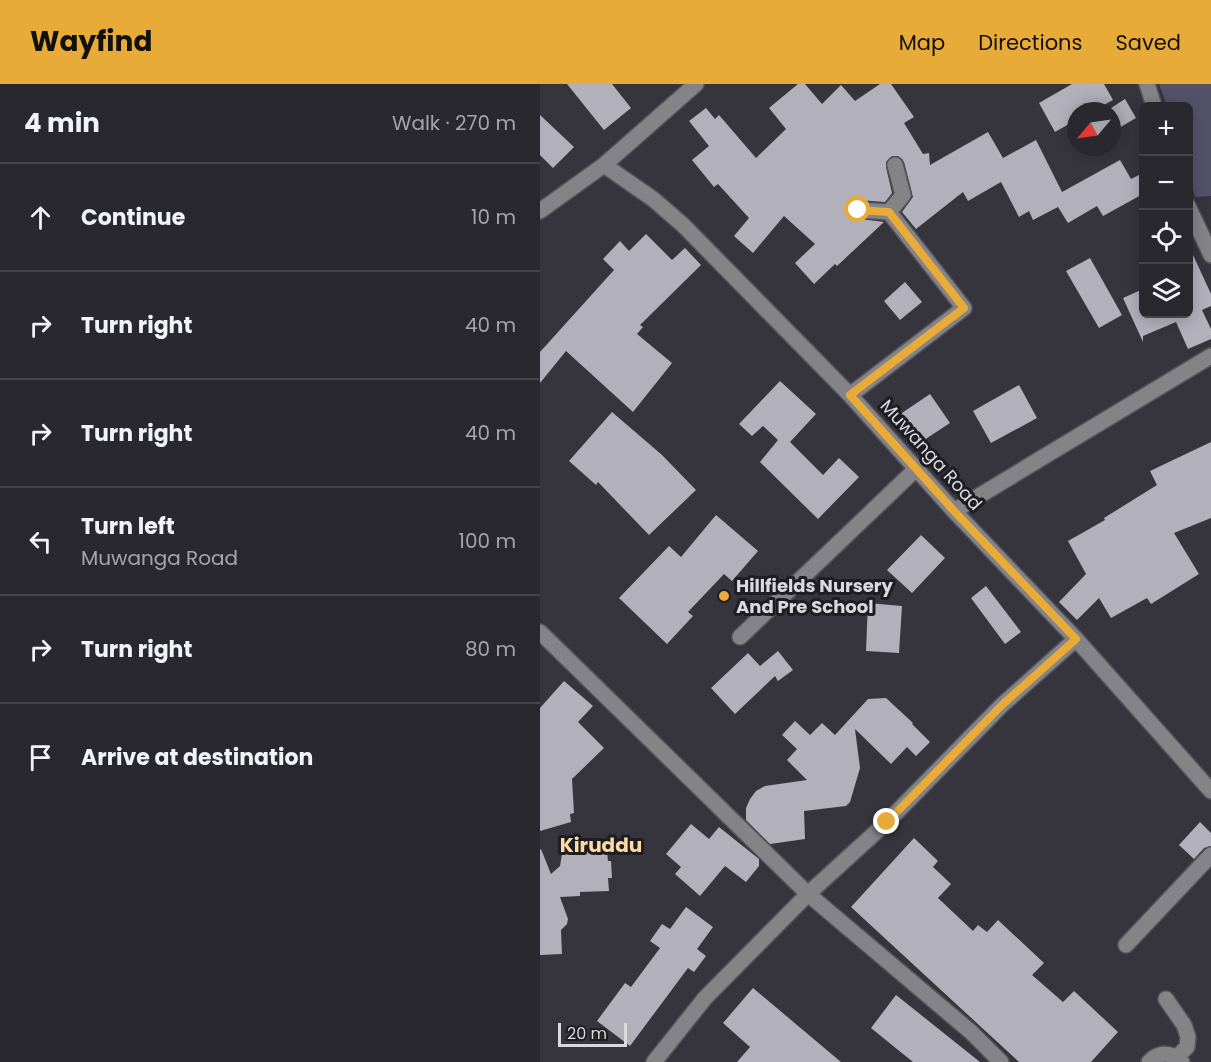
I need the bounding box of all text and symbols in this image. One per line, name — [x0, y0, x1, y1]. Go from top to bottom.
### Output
text: Wayfind — [30, 22, 152, 61]
text: Map — [899, 28, 945, 57]
text: Directions — [978, 28, 1082, 57]
text: Saved — [1115, 28, 1181, 57]
north arrow — [1067, 102, 1121, 156]
map controls — [1139, 102, 1193, 318]
button: + — [1139, 102, 1193, 156]
text: 4 min — [24, 105, 100, 141]
text: Walk · 270 m — [392, 109, 516, 137]
button: − — [1139, 156, 1193, 210]
route start — [844, 196, 870, 222]
icon: ahead — [24, 201, 57, 234]
text: Continue — [81, 202, 185, 233]
text: 10 m — [471, 203, 516, 231]
button: locate — [1139, 210, 1193, 264]
button: layers — [1139, 264, 1193, 318]
icon: right — [24, 309, 57, 342]
text: Turn right — [81, 310, 192, 341]
text: 40 m — [465, 311, 516, 339]
street label: Muwanga Road — [875, 394, 988, 516]
icon: right — [24, 417, 57, 450]
text: Turn right — [81, 418, 192, 449]
text: 40 m — [465, 419, 516, 447]
text: Turn left — [81, 511, 175, 542]
icon: left — [24, 525, 57, 558]
text: 100 m — [459, 527, 516, 555]
text: Muwanga Road — [81, 544, 238, 572]
place label: Hillfields Nursery And Pre School — [736, 573, 894, 619]
marker: Hillfields Nursery And Pre School — [717, 589, 731, 603]
icon: right — [24, 633, 57, 666]
text: Turn right — [81, 634, 192, 665]
text: 80 m — [465, 635, 516, 663]
icon: arrive — [24, 741, 57, 774]
text: Arrive at destination — [81, 742, 313, 773]
route end — [873, 808, 899, 834]
district label: Kiruddu — [560, 831, 642, 859]
scale bar — [558, 1020, 627, 1048]
text: 20 m — [567, 1022, 607, 1045]

